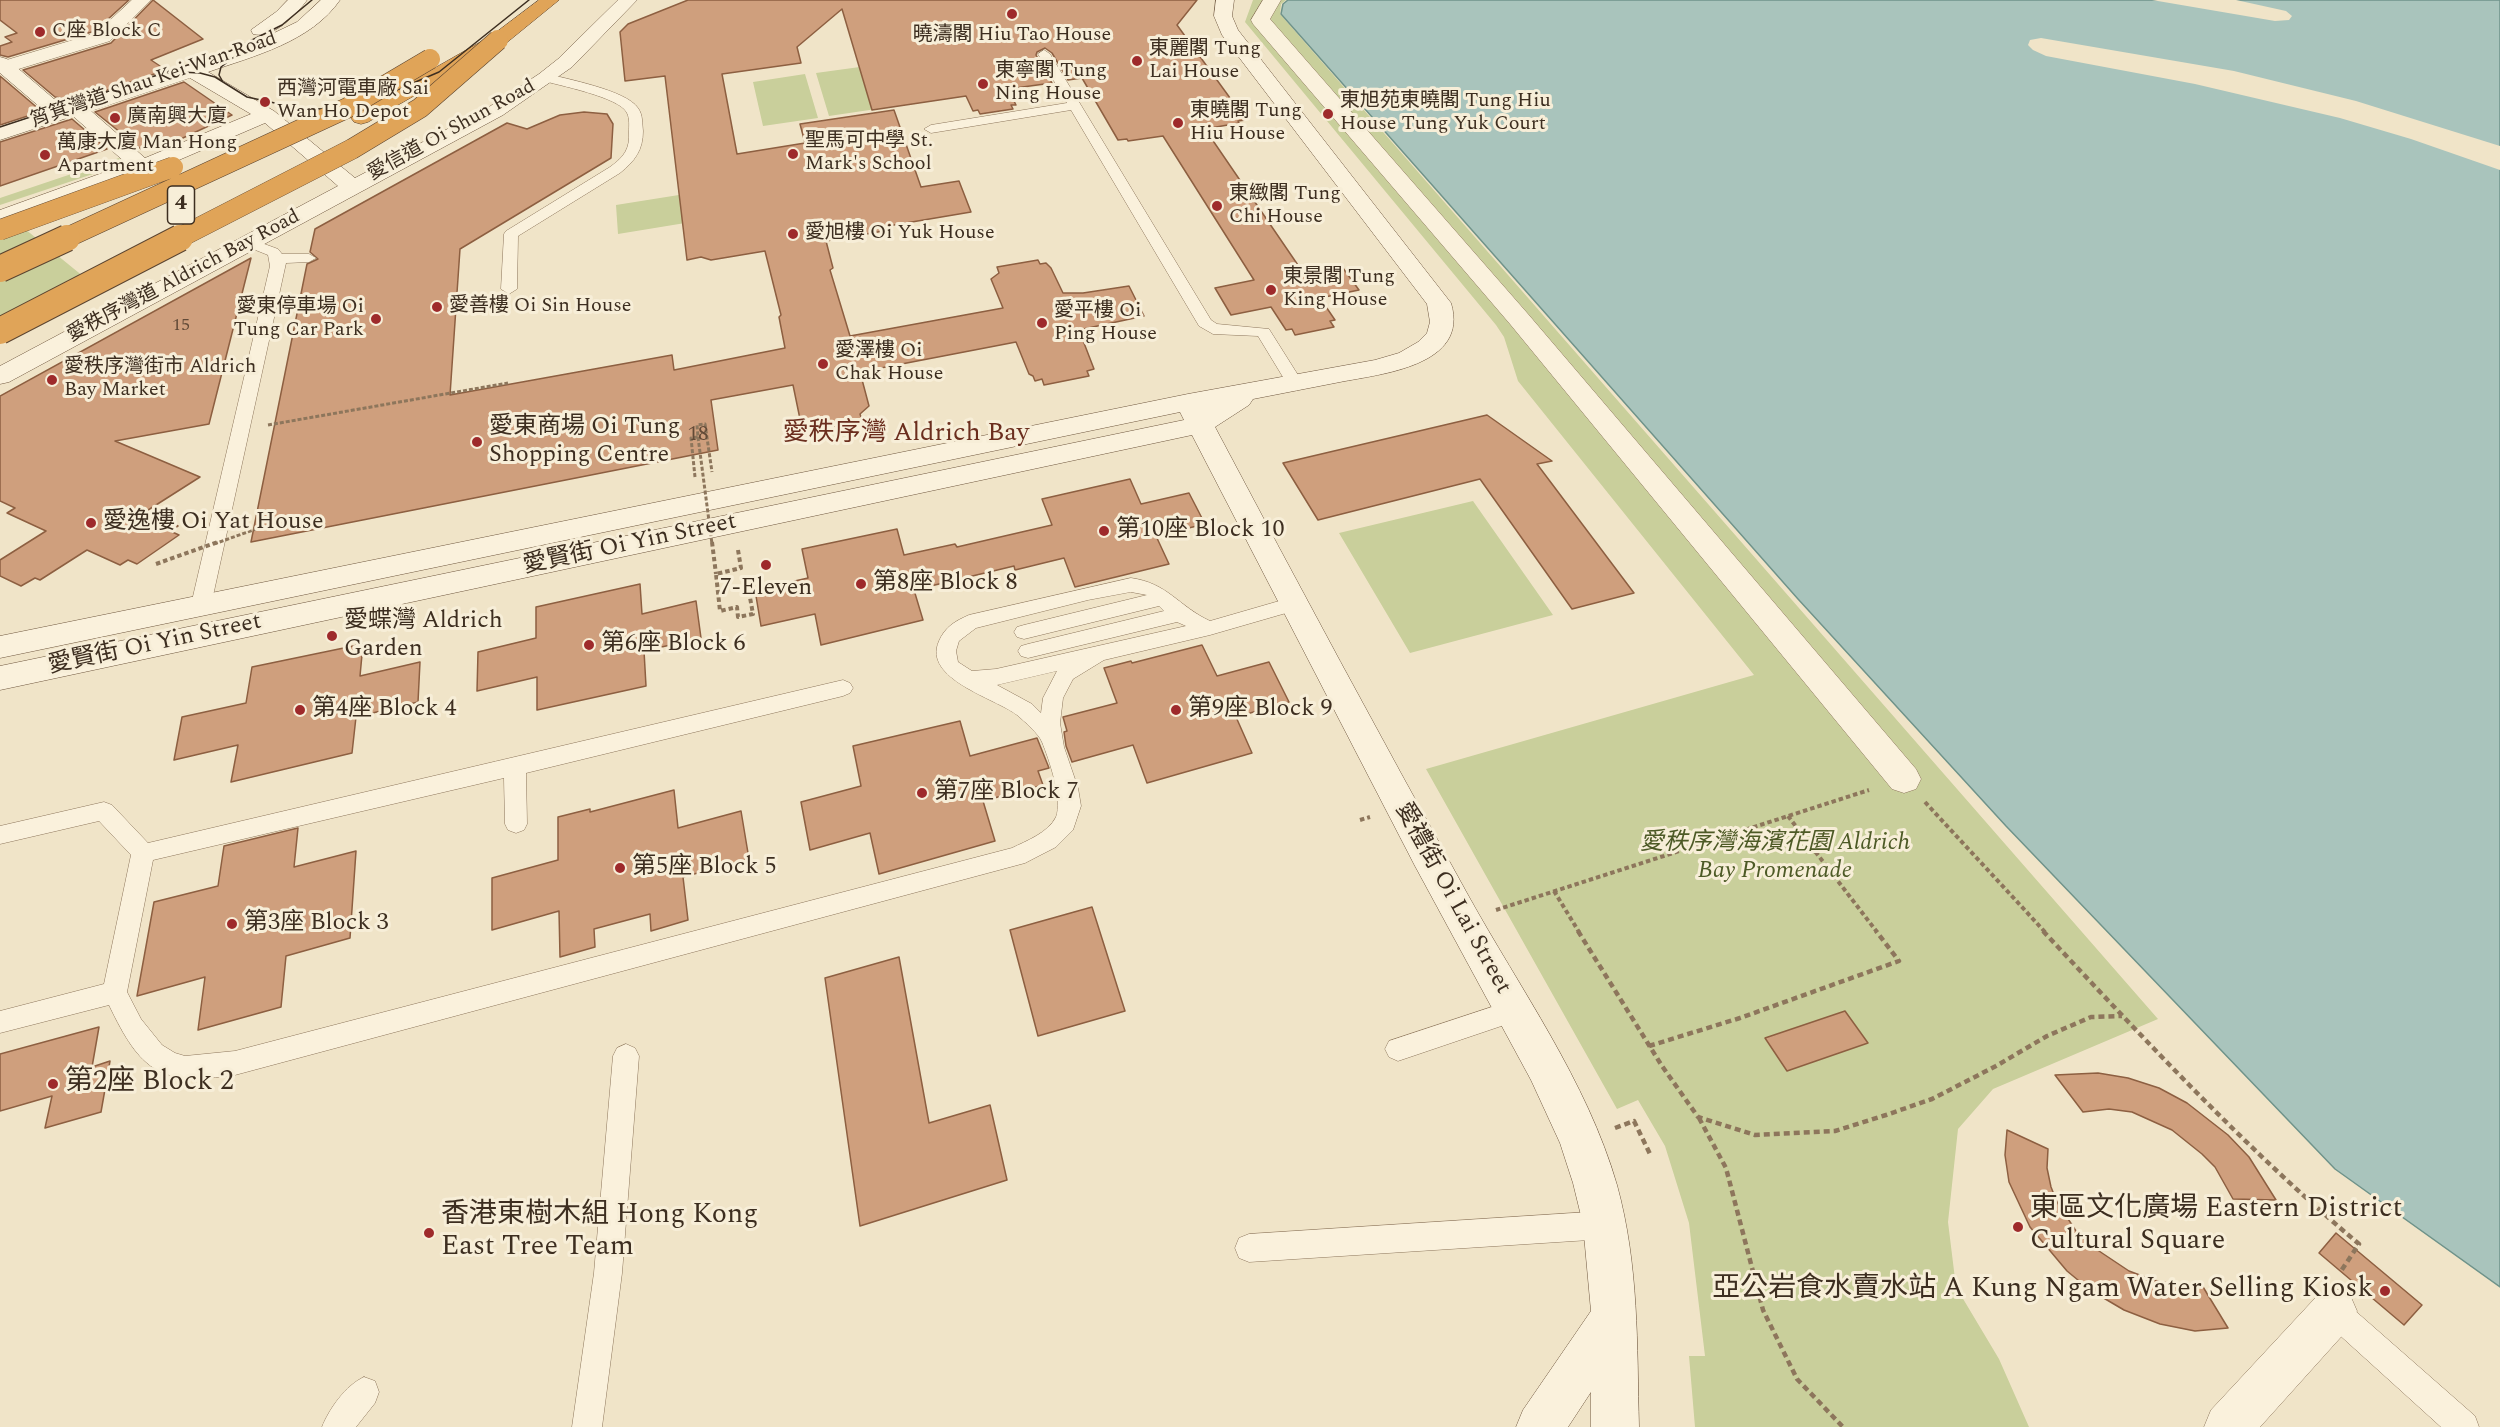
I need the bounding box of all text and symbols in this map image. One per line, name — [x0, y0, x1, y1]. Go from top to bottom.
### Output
marker: 曉濤閣 Hiu Tao House — [1005, 7, 1019, 21]
place label: C座 Block C — [52, 20, 162, 44]
place label: 曉濤閣 Hiu Tao House — [913, 24, 1111, 48]
marker: C座 Block C — [33, 25, 47, 39]
street label: 筲箕灣道 Shau Kei Wan Road — [28, 28, 280, 134]
place label: 東麗閣 Tung Lai House — [1149, 38, 1261, 85]
marker: 東麗閣 Tung Lai House — [1130, 54, 1144, 68]
place label: 東寧閣 Tung Ning House — [995, 60, 1107, 107]
street label: 愛信道 Oi Shun Road — [364, 75, 540, 187]
marker: 東寧閣 Tung Ning House — [976, 77, 990, 91]
place label: 西灣河電車廠 Sai Wan Ho Depot — [277, 78, 429, 125]
place label: 東旭苑東曉閣 Tung Hiu House Tung Yuk Court — [1340, 90, 1551, 137]
marker: 西灣河電車廠 Sai Wan Ho Depot — [258, 95, 272, 109]
place label: 東曉閣 Tung Hiu House — [1190, 100, 1302, 147]
place label: 廣南興大廈 — [127, 106, 227, 130]
marker: 東旭苑東曉閣 Tung Hiu House Tung Yuk Court — [1321, 107, 1335, 121]
marker: 廣南興大廈 — [108, 111, 122, 125]
marker: 東曉閣 Tung Hiu House — [1171, 116, 1185, 130]
place label: 聖馬可中學 St. Mark's School — [805, 130, 933, 177]
place label: 萬康大廈 Man Hong Apartment — [57, 132, 237, 179]
marker: 聖馬可中學 St. Mark's School — [786, 147, 800, 161]
marker: 萬康大廈 Man Hong Apartment — [38, 148, 52, 162]
place label: 東緻閣 Tung Chi House — [1229, 183, 1341, 230]
road number: 4 — [168, 186, 195, 224]
marker: 東緻閣 Tung Chi House — [1210, 199, 1224, 213]
street label: 愛秩序灣道 Aldrich Bay Road — [64, 205, 304, 349]
place label: 愛旭樓 Oi Yuk House — [805, 222, 995, 246]
marker: 愛旭樓 Oi Yuk House — [786, 227, 800, 241]
place label: 東景閣 Tung King House — [1283, 266, 1395, 313]
marker: 東景閣 Tung King House — [1264, 283, 1278, 297]
place label: 愛善樓 Oi Sin House — [449, 295, 631, 319]
place label: 愛東停車場 Oi Tung Car Park — [234, 296, 364, 343]
marker: 愛善樓 Oi Sin House — [430, 300, 444, 314]
place label: 愛平樓 Oi Ping House — [1054, 300, 1157, 347]
marker: 愛東停車場 Oi Tung Car Park — [369, 312, 383, 326]
house number: 15 — [172, 315, 190, 337]
marker: 愛平樓 Oi Ping House — [1035, 316, 1049, 330]
place label: 愛澤樓 Oi Chak House — [835, 340, 943, 387]
place label: 愛秩序灣街市 Aldrich Bay Market — [64, 356, 256, 403]
marker: 愛澤樓 Oi Chak House — [816, 357, 830, 371]
marker: 愛秩序灣街市 Aldrich Bay Market — [45, 373, 59, 387]
place label: 愛東商場 Oi Tung Shopping Centre — [489, 414, 680, 470]
district label: 愛秩序灣 Aldrich Bay — [783, 419, 1029, 451]
house number: 18 — [688, 423, 708, 449]
marker: 愛東商場 Oi Tung Shopping Centre — [470, 435, 484, 449]
street label: 愛賢街 Oi Yin Street — [521, 508, 739, 582]
place label: 愛逸樓 Oi Yat House — [103, 509, 324, 537]
marker: 愛逸樓 Oi Yat House — [84, 516, 98, 530]
place label: 第10座 Block 10 — [1116, 517, 1285, 545]
marker: 第10座 Block 10 — [1097, 524, 1111, 538]
marker: 7-Eleven — [759, 558, 773, 572]
place label: 第8座 Block 8 — [873, 570, 1018, 598]
place label: 7-Eleven — [720, 575, 812, 603]
marker: 第8座 Block 8 — [854, 577, 868, 591]
street label: 愛賢街 Oi Yin Street — [46, 608, 264, 682]
place label: 愛蝶灣 Aldrich Garden — [344, 608, 503, 664]
marker: 愛蝶灣 Aldrich Garden — [325, 629, 339, 643]
place label: 第6座 Block 6 — [601, 631, 746, 659]
marker: 第6座 Block 6 — [582, 638, 596, 652]
place label: 第4座 Block 4 — [312, 696, 457, 724]
place label: 第9座 Block 9 — [1188, 696, 1333, 724]
marker: 第4座 Block 4 — [293, 703, 307, 717]
marker: 第9座 Block 9 — [1169, 703, 1183, 717]
place label: 第7座 Block 7 — [934, 779, 1079, 807]
marker: 第7座 Block 7 — [915, 786, 929, 800]
street label: 愛禮街 Oi Lai Street — [1387, 798, 1517, 1000]
park label: 愛秩序灣海濱花園 Aldrich Bay Promenade — [1640, 830, 1910, 886]
place label: 第5座 Block 5 — [632, 854, 777, 882]
marker: 第5座 Block 5 — [613, 861, 627, 875]
place label: 第3座 Block 3 — [244, 910, 389, 938]
marker: 第3座 Block 3 — [225, 917, 239, 931]
place label: 第2座 Block 2 — [65, 1067, 234, 1101]
marker: 第2座 Block 2 — [46, 1077, 60, 1091]
place label: 東區文化廣場 Eastern District Cultural Square — [2030, 1194, 2402, 1260]
place label: 香港東樹木組 Hong Kong East Tree Team — [441, 1200, 758, 1266]
marker: 東區文化廣場 Eastern District Cultural Square — [2011, 1220, 2025, 1234]
marker: 香港東樹木組 Hong Kong East Tree Team — [422, 1226, 436, 1240]
place label: 亞公岩食水賣水站 A Kung Ngam Water Selling Kiosk — [1712, 1274, 2373, 1308]
marker: 亞公岩食水賣水站 A Kung Ngam Water Selling Kiosk — [2378, 1284, 2392, 1298]

